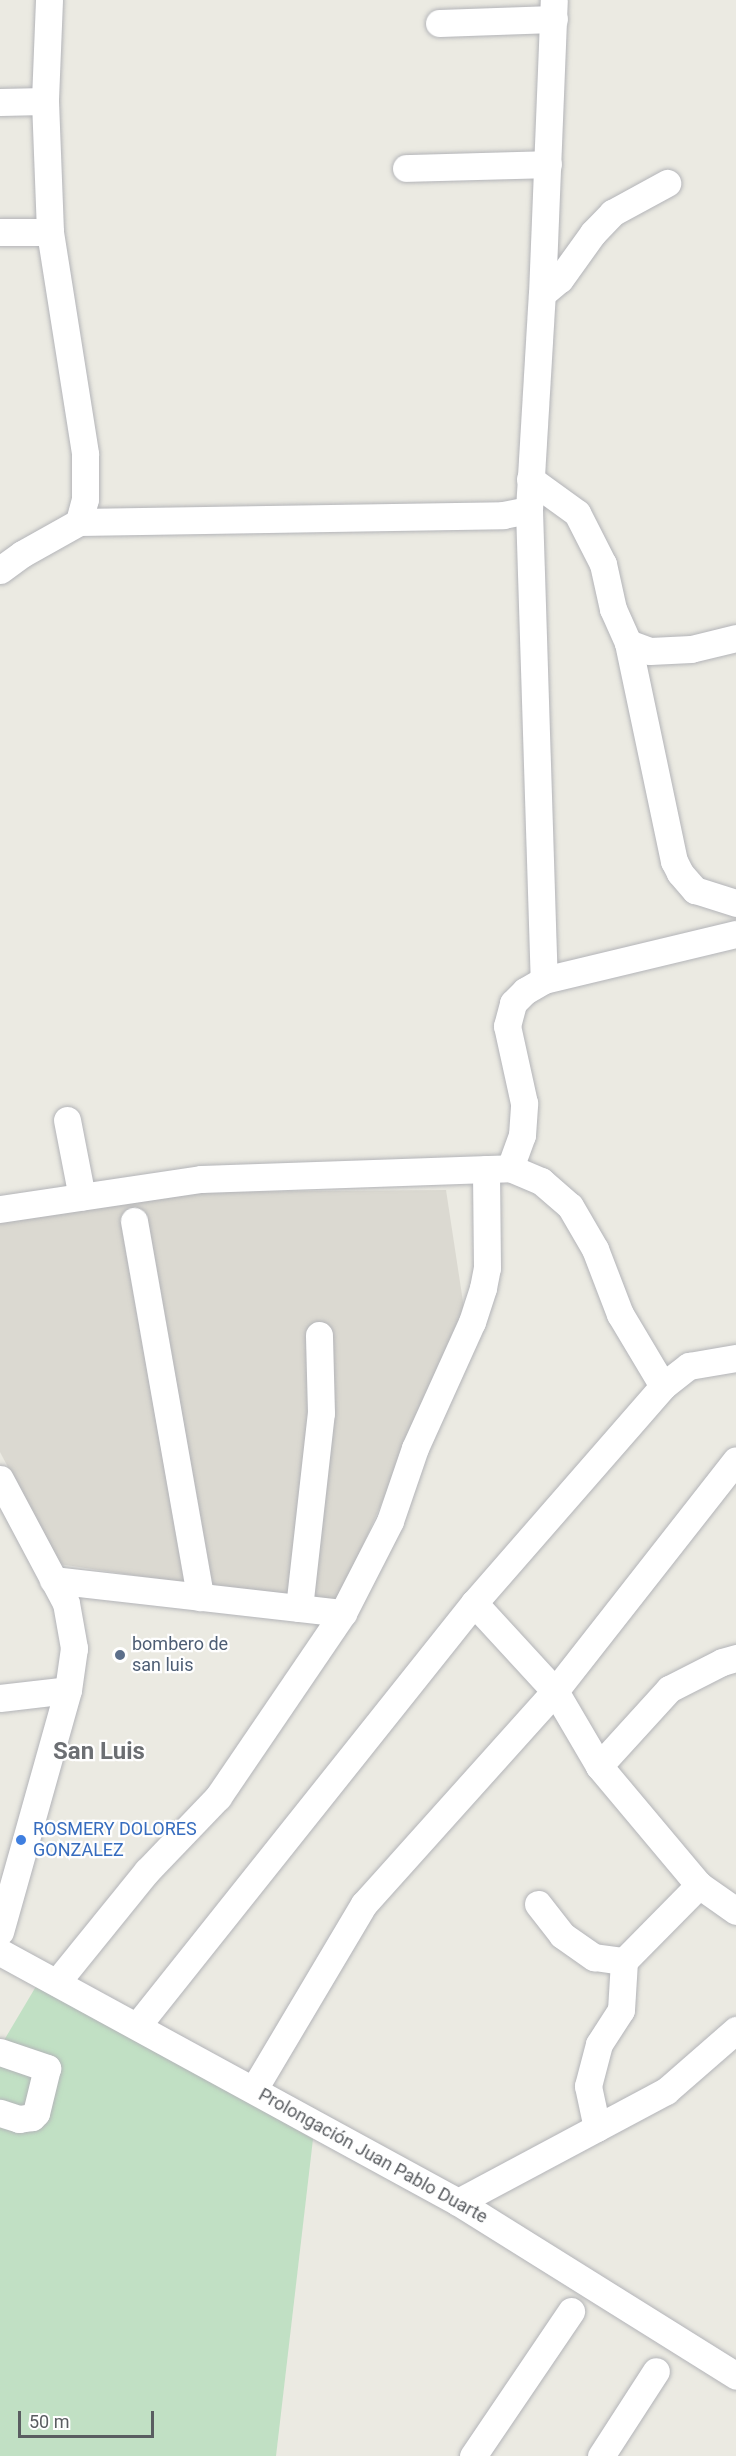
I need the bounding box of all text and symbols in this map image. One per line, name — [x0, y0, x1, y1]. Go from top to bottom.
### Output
place label: bombero de san luis — [132, 1634, 228, 1676]
marker: bombero de san luis — [113, 1648, 127, 1662]
district label: San Luis — [53, 1738, 145, 1766]
place label: ROSMERY DOLORES GONZALEZ — [33, 1819, 197, 1862]
marker: ROSMERY DOLORES GONZALEZ — [14, 1833, 28, 1847]
street label: Prolongación Juan Pablo Duarte — [255, 2084, 491, 2228]
scale bar — [21, 2399, 158, 2437]
text: 50 m — [29, 2411, 69, 2432]

